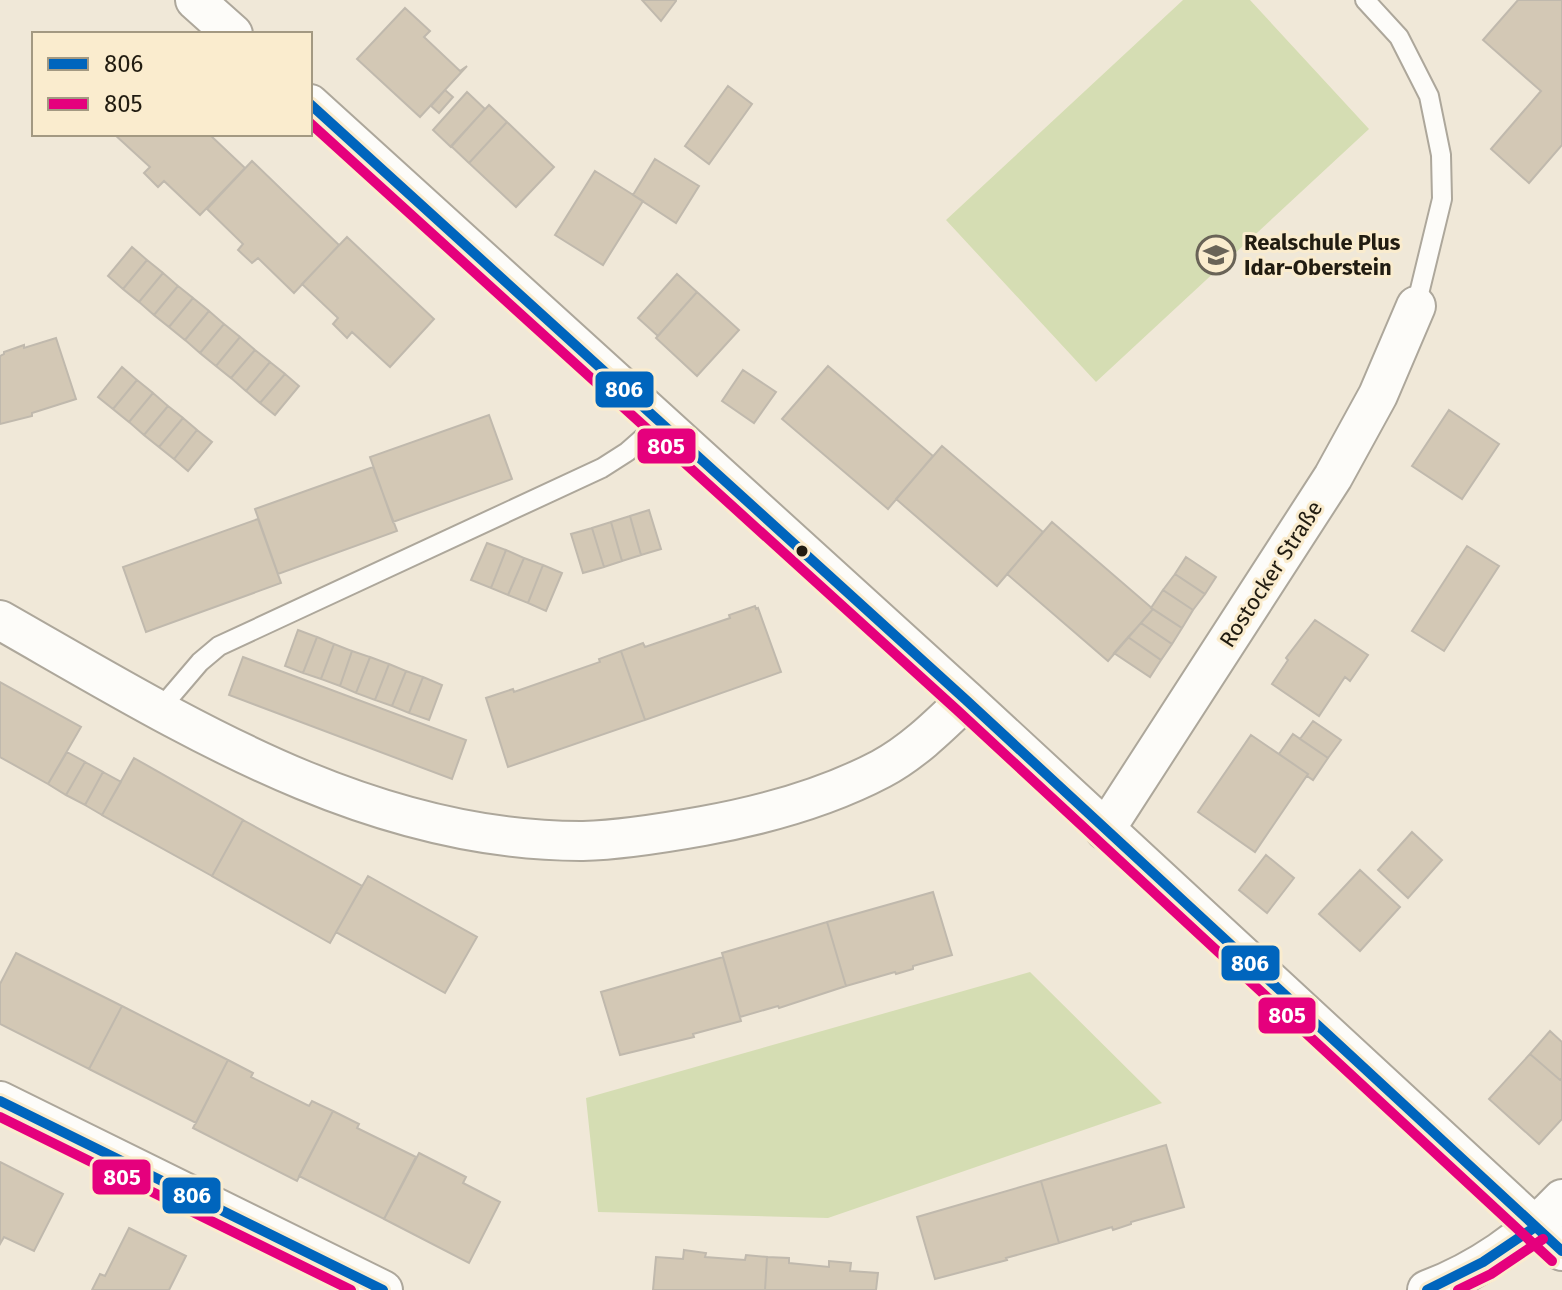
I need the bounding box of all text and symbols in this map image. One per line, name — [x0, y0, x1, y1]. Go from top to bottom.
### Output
legend — [32, 32, 312, 136]
text: 806 — [104, 50, 143, 78]
text: 805 — [104, 90, 143, 118]
place label: Realschule Plus Idar-Oberstein — [1244, 229, 1401, 281]
school or university icon: Realschule Plus Idar-Oberstein — [1195, 234, 1237, 276]
line badge: 806 — [594, 370, 655, 409]
text: 806 — [605, 376, 643, 403]
line badge: 805 — [636, 427, 697, 465]
text: 805 — [647, 433, 685, 460]
street label: Rostocker Straße — [1214, 496, 1328, 652]
unlabelled marker — [794, 543, 810, 559]
line badge: 806 — [1220, 944, 1281, 982]
text: 806 — [1231, 950, 1269, 977]
line badge: 805 — [1257, 996, 1317, 1035]
text: 805 — [1268, 1002, 1306, 1029]
line badge: 805 — [91, 1158, 152, 1196]
text: 805 — [103, 1164, 141, 1191]
line badge: 806 — [161, 1176, 222, 1215]
text: 806 — [173, 1182, 211, 1209]

